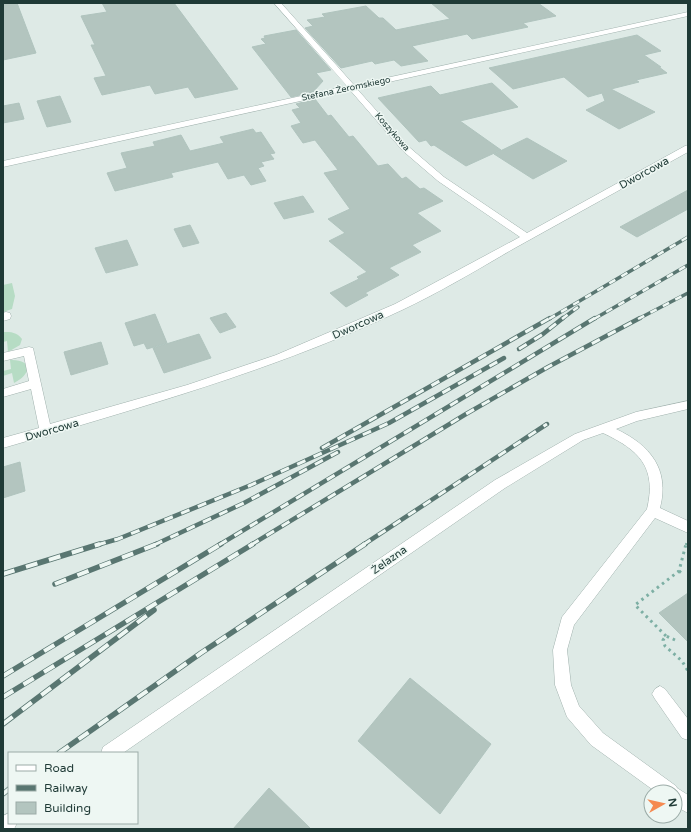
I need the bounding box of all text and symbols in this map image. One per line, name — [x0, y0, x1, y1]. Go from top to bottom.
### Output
street label: Stefana Żeromskiego — [301, 74, 392, 104]
street label: Koszykowa — [372, 110, 412, 154]
street label: Dworcowa — [617, 154, 671, 192]
street label: Dworcowa — [330, 308, 386, 342]
street label: Dworcowa — [24, 416, 80, 444]
street label: Żelazna — [369, 543, 409, 577]
legend — [8, 752, 138, 824]
text: Road — [44, 761, 74, 775]
text: Railway — [44, 781, 88, 795]
north arrow — [643, 784, 683, 824]
text: N — [665, 797, 679, 808]
text: Building — [44, 801, 91, 815]

